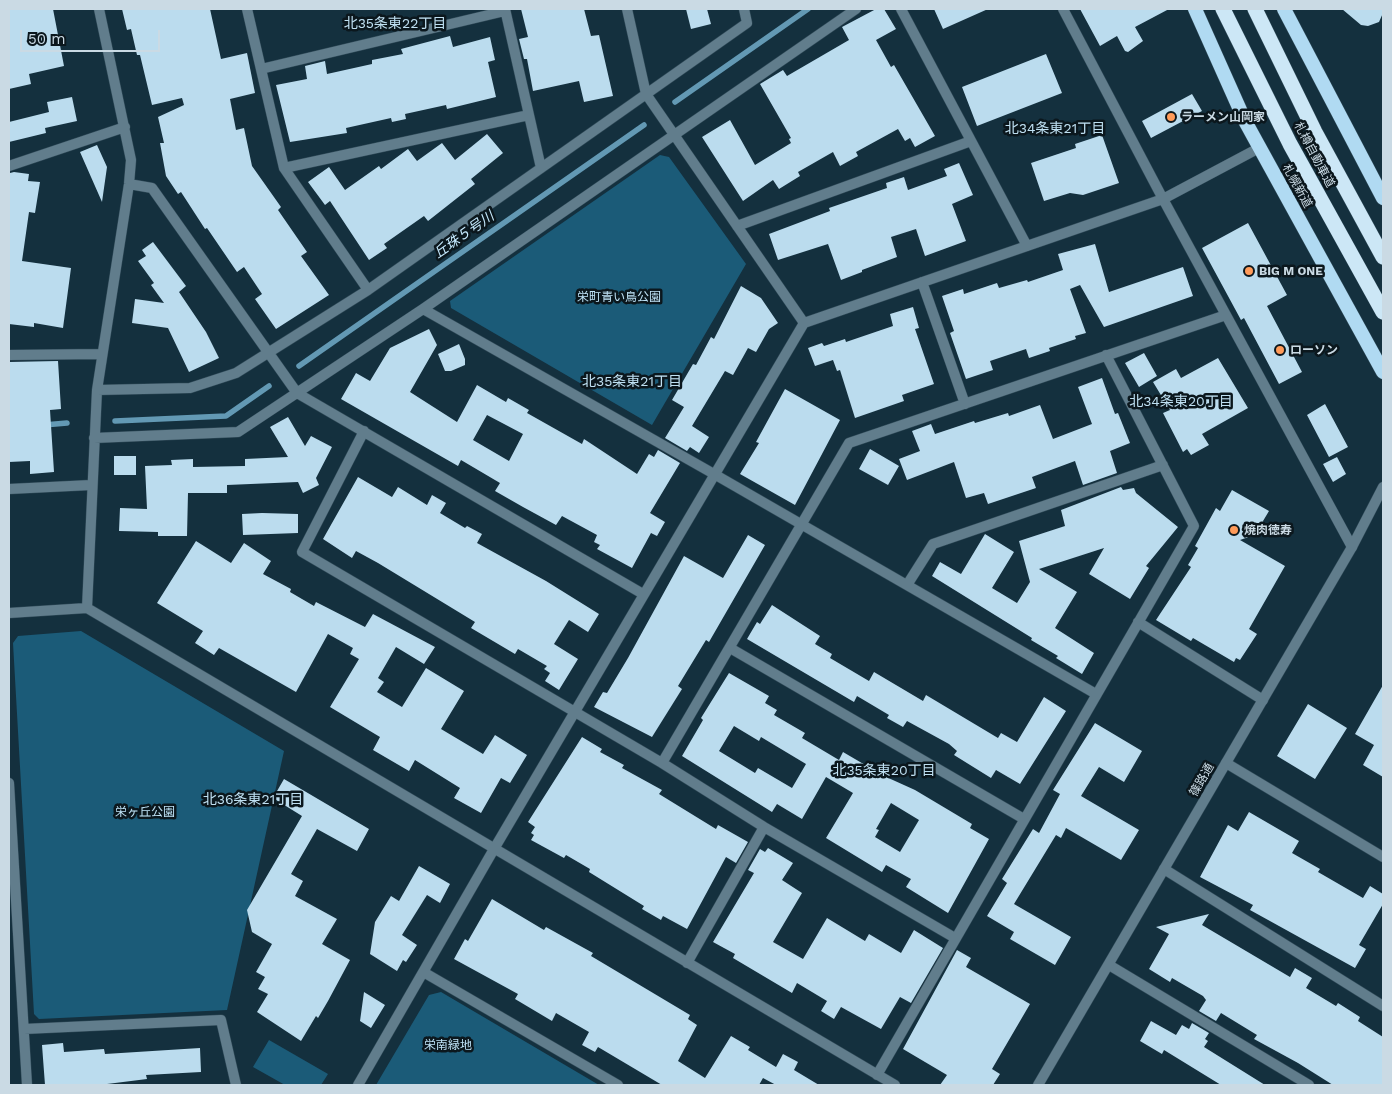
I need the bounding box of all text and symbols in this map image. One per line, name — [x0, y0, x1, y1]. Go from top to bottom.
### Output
district label: 北35条東22丁目 — [344, 16, 446, 32]
scale bar — [22, 20, 162, 52]
text: 50 m — [28, 30, 65, 48]
place label: ラーメン山岡家 — [1181, 110, 1265, 124]
marker: ラーメン山岡家 — [1165, 111, 1177, 123]
street label: 札樽自動車道 — [1291, 120, 1337, 190]
district label: 北34条東21丁目 — [1005, 121, 1105, 137]
street label: 札幌新道 — [1279, 162, 1315, 210]
water label: 丘珠５号川 — [431, 208, 497, 262]
place label: BIG M ONE — [1259, 264, 1323, 278]
marker: BIG M ONE — [1243, 265, 1255, 277]
park label: 栄町青い鳥公園 — [577, 290, 661, 304]
place label: ローソン — [1290, 343, 1338, 357]
marker: ローソン — [1274, 344, 1286, 356]
district label: 北35条東21丁目 — [582, 374, 682, 390]
district label: 北34条東20丁目 — [1129, 394, 1233, 410]
place label: 焼肉徳寿 — [1244, 523, 1292, 537]
marker: 焼肉徳寿 — [1228, 524, 1240, 536]
street label: 篠路通 — [1187, 761, 1217, 799]
district label: 北35条東20丁目 — [832, 763, 936, 779]
district label: 北36条東21丁目 — [203, 792, 303, 808]
park label: 栄ヶ丘公園 — [115, 805, 175, 819]
park label: 栄南緑地 — [424, 1038, 472, 1052]

